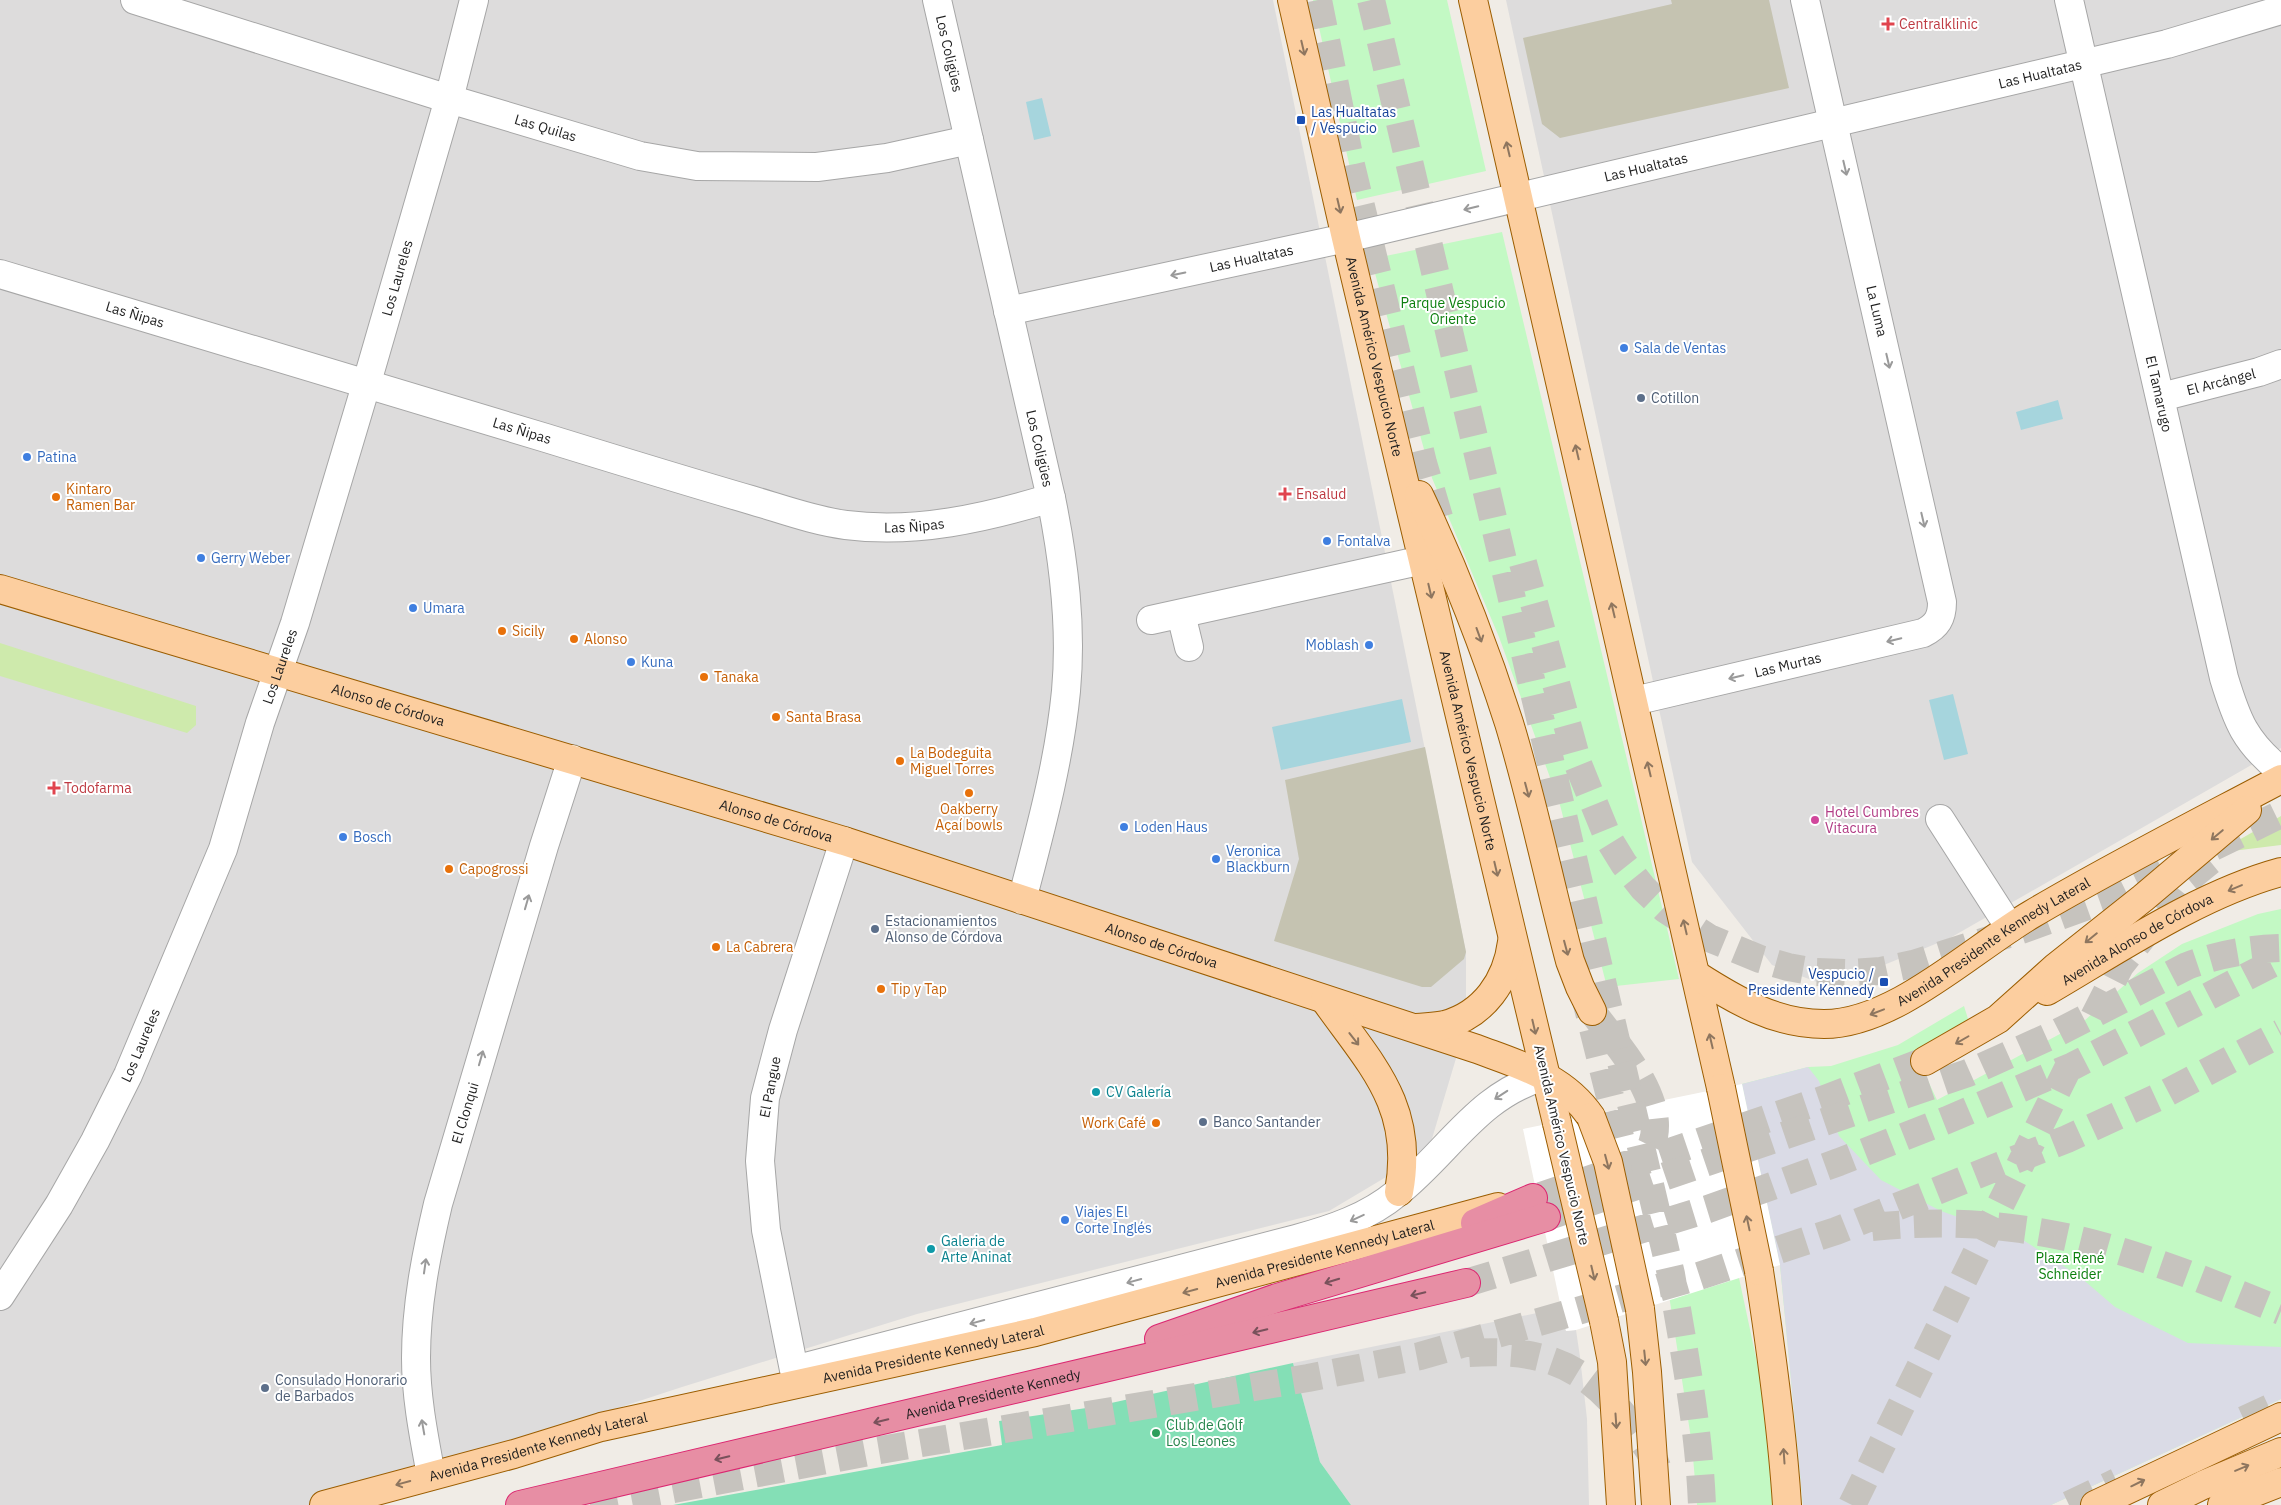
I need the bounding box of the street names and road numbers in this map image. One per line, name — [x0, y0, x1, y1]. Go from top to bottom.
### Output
street label: Los Coligües — [932, 13, 967, 94]
street label: Las Hualtatas — [1996, 55, 2084, 93]
street label: Las Quilas — [512, 110, 579, 146]
street label: Las Hualtatas — [1602, 149, 1690, 186]
street label: Los Laureles — [378, 238, 417, 318]
street label: Las Hualtatas — [1208, 241, 1295, 276]
street label: Avenida Américo Vespucio Norte — [1342, 255, 1407, 459]
street label: La Luma — [1862, 283, 1892, 339]
street label: Las Ñipas — [104, 297, 167, 332]
street label: El Tamarugo — [2142, 354, 2177, 434]
street label: El Arcángel — [2185, 364, 2258, 399]
street label: Los Coligües — [1022, 408, 1057, 489]
street label: Las Ñipas — [491, 413, 554, 448]
street label: Las Ñipas — [884, 514, 946, 537]
street label: Los Laureles — [258, 626, 301, 706]
street label: Las Murtas — [1752, 648, 1823, 681]
street label: Avenida Américo Vespucio Norte — [1436, 649, 1501, 853]
street label: Alonso de Córdova — [329, 679, 447, 730]
street label: Alonso de Córdova — [717, 795, 835, 846]
street label: Avenida Presidente Kennedy Lateral — [1894, 873, 2093, 1010]
street label: Avenida Alonso de Córdova — [2058, 889, 2216, 989]
street label: Alonso de Córdova — [1103, 918, 1221, 972]
street label: Los Laureles — [117, 1005, 164, 1085]
street label: Avenida Américo Vespucio Norte — [1530, 1043, 1594, 1247]
street label: El Pangue — [755, 1055, 785, 1119]
street label: El Clonqui — [447, 1080, 483, 1146]
street label: Avenida Presidente Kennedy Lateral — [1213, 1216, 1436, 1292]
street label: Avenida Presidente Kennedy Lateral — [821, 1321, 1046, 1387]
street label: Avenida Presidente Kennedy — [904, 1365, 1083, 1423]
street label: Avenida Presidente Kennedy Lateral — [427, 1408, 649, 1485]

